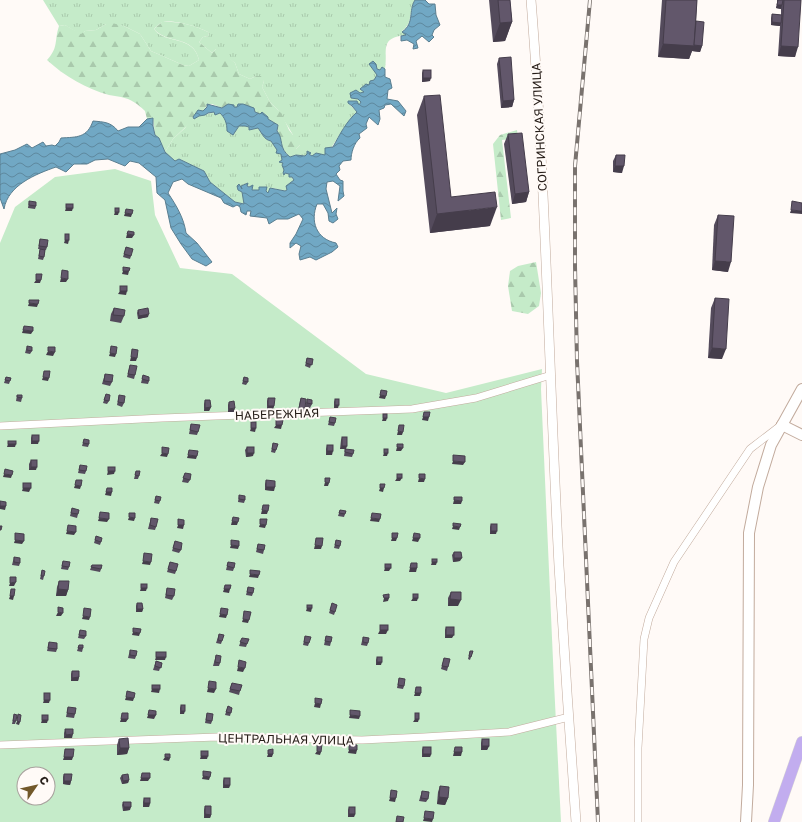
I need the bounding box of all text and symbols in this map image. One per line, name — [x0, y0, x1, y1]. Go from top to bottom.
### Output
street label: СОГРИНСКАЯ УЛИЦА — [528, 62, 550, 192]
street label: НАБЕРЕЖНАЯ — [234, 405, 320, 423]
street label: ЦЕНТРАЛЬНАЯ УЛИЦА — [218, 730, 354, 748]
north arrow — [16, 766, 56, 806]
text: С — [37, 773, 52, 787]

